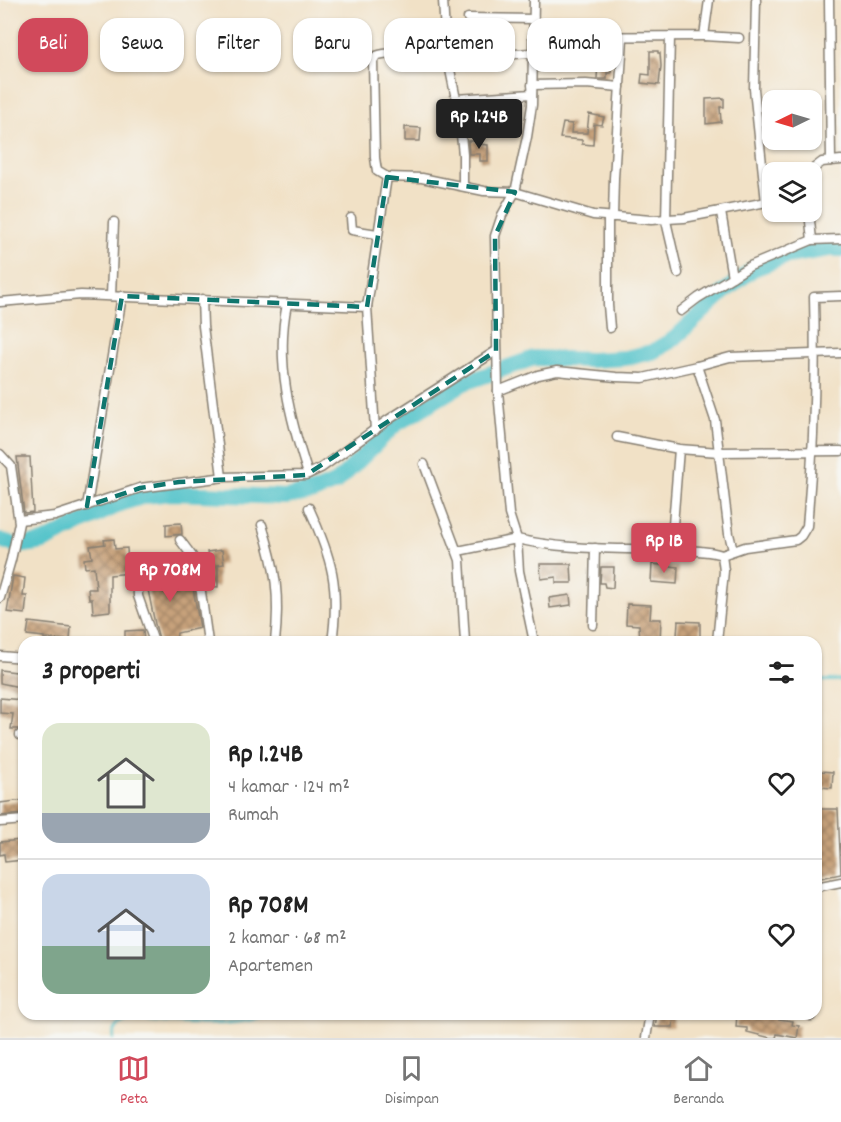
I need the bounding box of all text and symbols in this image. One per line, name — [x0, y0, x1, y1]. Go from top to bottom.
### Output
chip: Beli — [18, 18, 88, 72]
chip: Sewa — [100, 18, 184, 72]
chip: Filter — [196, 18, 281, 72]
chip: Baru — [293, 18, 372, 72]
chip: Apartemen — [384, 18, 515, 72]
chip: Rumah — [527, 18, 622, 72]
north arrow — [762, 90, 822, 150]
map controls — [762, 90, 822, 222]
pin: Rp 1.24B — [417, 99, 541, 150]
text: Rp 1.24B — [450, 104, 508, 132]
button: layers — [762, 162, 822, 222]
pin: Rp 1B — [622, 523, 706, 574]
text: Rp 1B — [645, 528, 683, 556]
pin: Rp 708M — [115, 552, 225, 603]
text: Rp 708M — [139, 557, 201, 585]
text: 3 properti — [42, 654, 140, 691]
icon: filters — [765, 656, 798, 689]
text: Rp 1.24B — [228, 737, 303, 774]
icon: home — [90, 747, 162, 819]
icon: heart — [765, 767, 798, 800]
text: 4 kamar · 124 m² — [228, 774, 350, 802]
text: Rumah — [228, 802, 279, 830]
text: Rp 708M — [228, 888, 308, 925]
icon: home — [90, 898, 162, 970]
icon: heart — [765, 918, 798, 951]
text: 2 kamar · 68 m² — [228, 925, 347, 953]
text: Apartemen — [228, 953, 313, 981]
tab: Peta — [117, 1052, 150, 1111]
tab: Disimpan — [385, 1052, 439, 1111]
tab: Beranda — [673, 1052, 724, 1111]

